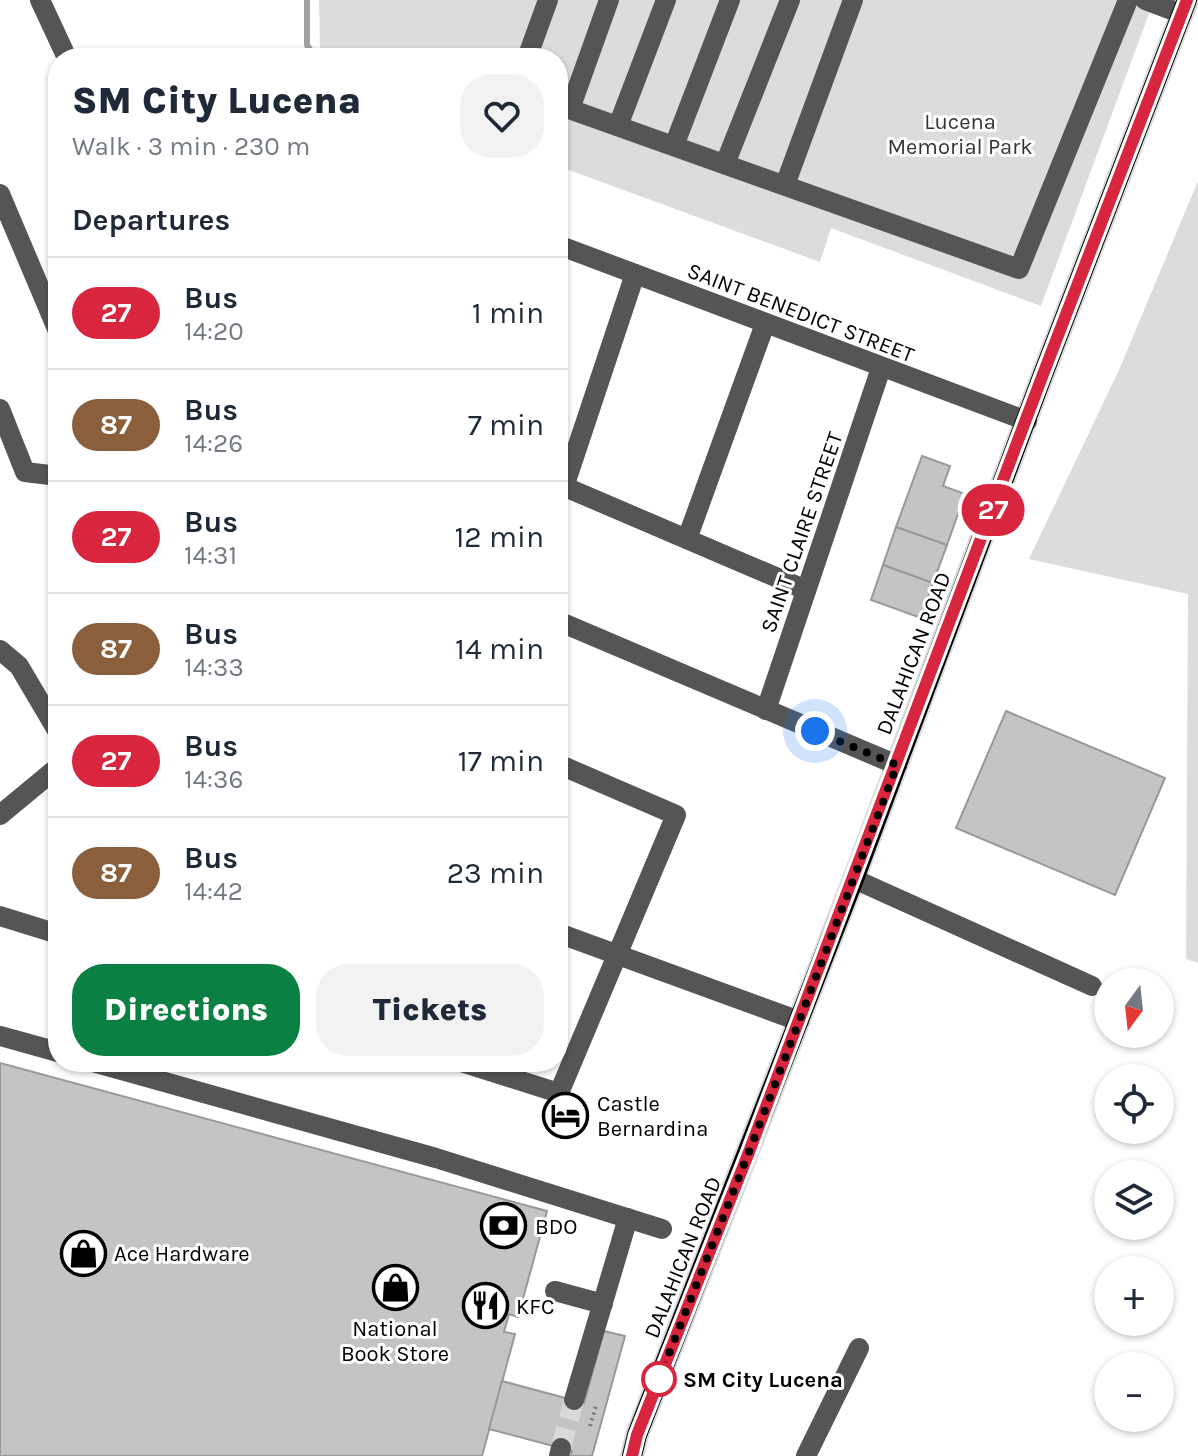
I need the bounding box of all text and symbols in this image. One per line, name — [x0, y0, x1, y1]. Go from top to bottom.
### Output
button: heart — [460, 74, 544, 158]
text: SM City Lucena — [72, 78, 361, 123]
park label: Lucena Memorial Park — [887, 109, 1033, 160]
text: Walk · 3 min · 230 m — [72, 131, 310, 162]
text: Departures — [72, 202, 230, 238]
street label: SAINT BENEDICT STREET — [684, 258, 918, 368]
text: Bus — [184, 280, 238, 316]
text: 1 min — [472, 295, 544, 331]
text: 27 — [101, 296, 131, 329]
text: 14:20 — [184, 316, 244, 347]
text: Bus — [184, 392, 238, 428]
text: 7 min — [468, 407, 544, 443]
text: 87 — [100, 408, 132, 441]
text: 14:26 — [184, 428, 243, 459]
street label: SAINT CLAIRE STREET — [755, 429, 849, 636]
line badge: 27 — [957, 484, 1029, 536]
text: 27 — [978, 493, 1008, 526]
text: Bus — [184, 504, 238, 540]
text: 12 min — [454, 519, 544, 555]
text: 27 — [101, 520, 131, 553]
text: 14:31 — [184, 540, 237, 571]
street label: DALAHICAN ROAD — [871, 568, 957, 738]
text: Bus — [184, 616, 238, 652]
text: 14 min — [455, 631, 544, 667]
text: 87 — [100, 632, 132, 665]
text: 14:33 — [184, 652, 244, 683]
your location — [795, 711, 835, 751]
text: Bus — [184, 728, 238, 764]
text: 17 min — [458, 743, 544, 779]
text: 27 — [101, 744, 131, 777]
text: 14:36 — [184, 764, 243, 795]
text: Bus — [184, 840, 238, 876]
text: 23 min — [447, 855, 544, 891]
text: 87 — [100, 856, 132, 889]
text: 14:42 — [184, 876, 243, 907]
button: Directions — [72, 964, 300, 1056]
button: Tickets — [316, 964, 544, 1056]
north arrow — [1094, 968, 1174, 1048]
map controls — [1094, 968, 1174, 1432]
button: locate — [1094, 1064, 1174, 1144]
place label: Castle Bernardina — [597, 1091, 708, 1142]
hotel icon: Castle Bernardina — [542, 1092, 590, 1140]
button: layers — [1094, 1160, 1174, 1240]
street label: DALAHICAN ROAD — [639, 1173, 727, 1342]
bank icon: BDO — [480, 1202, 528, 1250]
place label: BDO — [535, 1214, 577, 1240]
shop icon: Ace Hardware — [59, 1229, 107, 1277]
place label: Ace Hardware — [114, 1241, 250, 1267]
button: + — [1094, 1256, 1174, 1336]
shop icon: National Book Store — [371, 1263, 419, 1311]
restaurant icon: KFC — [461, 1282, 509, 1330]
place label: KFC — [516, 1294, 554, 1320]
place label: National Book Store — [341, 1316, 449, 1367]
button: − — [1094, 1352, 1174, 1432]
marker: SM City Lucena — [642, 1362, 676, 1396]
place label: SM City Lucena — [683, 1367, 843, 1393]

